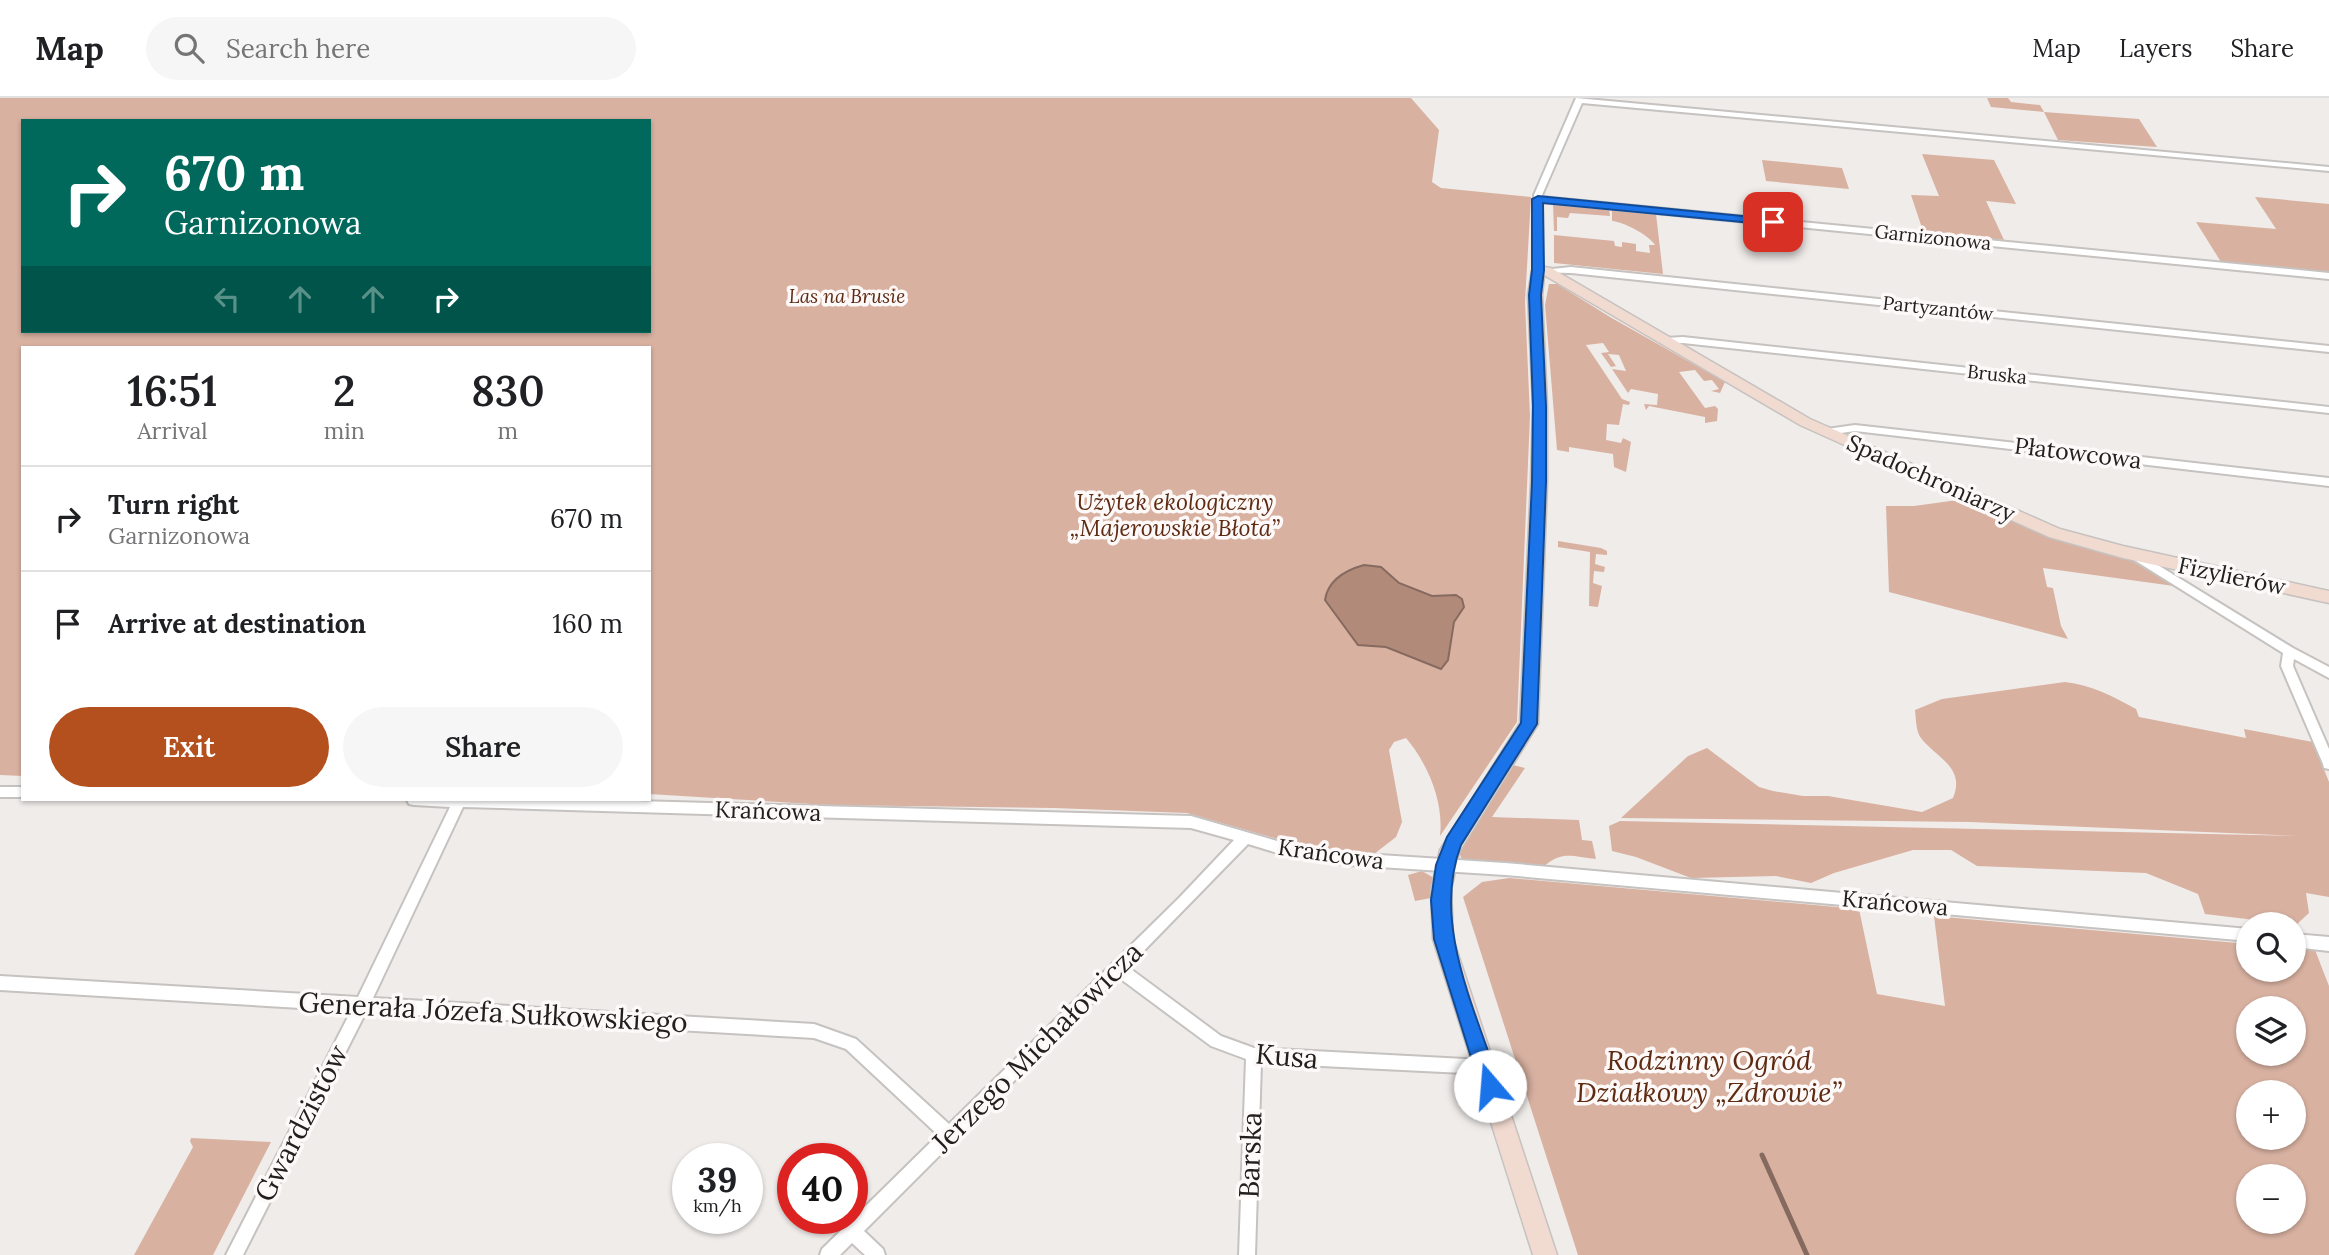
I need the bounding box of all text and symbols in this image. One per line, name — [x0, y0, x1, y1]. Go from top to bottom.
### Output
search box — [146, 17, 636, 80]
text: Map — [35, 27, 104, 69]
icon: search — [170, 29, 208, 67]
text: Search here — [226, 32, 370, 65]
text: Map — [2032, 33, 2081, 64]
text: Layers — [2119, 33, 2192, 64]
text: Share — [2230, 33, 2294, 64]
text: 670 m — [164, 141, 304, 203]
icon: right — [49, 147, 140, 238]
pin — [1743, 192, 1803, 252]
text: Garnizonowa — [164, 202, 362, 243]
icon: arrive — [1754, 203, 1792, 241]
street label: Garnizonowa — [1873, 219, 1993, 255]
icon: left — [208, 280, 246, 318]
icon: ahead — [281, 280, 319, 318]
icon: ahead — [354, 280, 392, 318]
icon: right — [427, 280, 465, 318]
park label: Las na Brusie — [789, 284, 905, 308]
street label: Partyzantów — [1881, 290, 1995, 326]
street label: Bruska — [1966, 359, 2028, 389]
text: 16:51 — [127, 364, 218, 418]
text: 2 — [333, 364, 355, 418]
text: 830 — [471, 364, 545, 418]
text: Arrival — [137, 416, 208, 445]
text: min — [324, 416, 365, 445]
text: m — [498, 416, 518, 445]
street label: Spadochroniarzy — [1843, 427, 2021, 528]
street label: Płatowcowa — [2013, 430, 2144, 475]
park label: Użytek ekologiczny „Majerowskie Błota” — [1070, 487, 1280, 542]
text: Turn right — [108, 488, 239, 521]
icon: right — [49, 500, 87, 538]
text: 670 m — [550, 502, 623, 535]
text: Garnizonowa — [108, 521, 250, 550]
street label: Fizylierów — [2176, 550, 2289, 601]
icon: arrive — [49, 605, 87, 643]
text: Arrive at destination — [108, 607, 366, 640]
text: 160 m — [552, 607, 623, 640]
button: Exit — [49, 707, 329, 787]
button: Share — [343, 707, 623, 787]
street label: Krańcowa — [714, 794, 822, 827]
street label: Krańcowa — [1276, 832, 1386, 875]
street label: Krańcowa — [1841, 883, 1950, 922]
map controls — [2236, 912, 2306, 1234]
button: search — [2236, 912, 2306, 982]
street label: Jerzego Michałowicza — [923, 934, 1150, 1161]
street label: Generała Józefa Sułkowskiego — [298, 984, 688, 1040]
button: layers — [2236, 996, 2306, 1066]
street label: Kusa — [1254, 1035, 1320, 1077]
street label: Gwardzistów — [246, 1038, 356, 1207]
park label: Rodzinny Ogród Działkowy „Zdrowie” — [1576, 1042, 1842, 1110]
position arrow — [1453, 1049, 1527, 1123]
button: + — [2236, 1080, 2306, 1150]
street label: Barska — [1231, 1111, 1269, 1199]
speed limit sign: 40 — [777, 1143, 868, 1234]
text: 39 — [698, 1157, 737, 1202]
button: − — [2236, 1164, 2306, 1234]
text: km/h — [693, 1194, 742, 1217]

